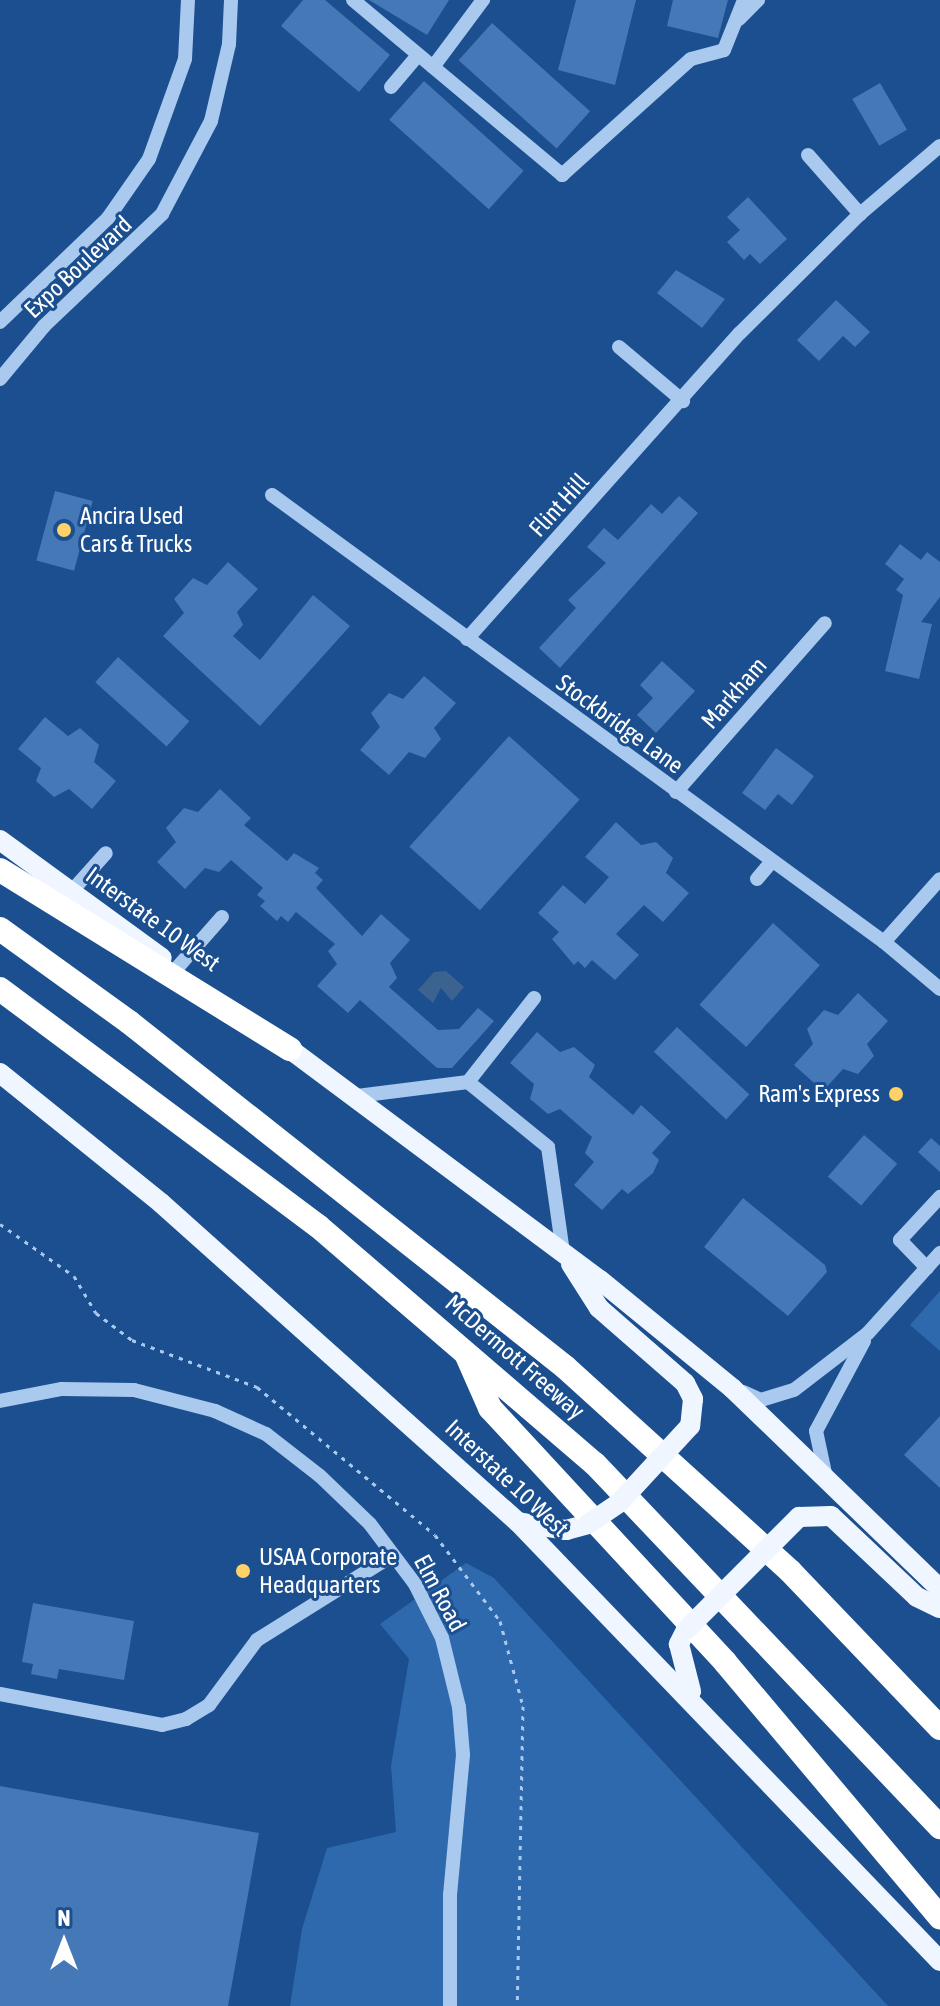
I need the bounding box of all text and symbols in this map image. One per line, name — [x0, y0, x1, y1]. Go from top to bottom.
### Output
street label: Expo Boulevard — [18, 210, 138, 324]
street label: Flint Hill — [523, 467, 595, 543]
place label: Ancira Used Cars & Trucks — [80, 502, 192, 558]
marker: Ancira Used Cars & Trucks — [55, 521, 73, 539]
street label: Markham — [695, 651, 773, 735]
street label: Stockbridge Lane — [551, 668, 689, 780]
street label: Interstate 10 West — [80, 861, 226, 977]
place label: Ram's Express — [758, 1080, 880, 1108]
marker: Ram's Express — [887, 1085, 905, 1103]
street label: McDermott Freeway — [440, 1289, 590, 1425]
street label: Interstate 10 West — [439, 1413, 575, 1543]
place label: USAA Corporate Headquarters — [259, 1543, 397, 1599]
street label: Elm Road — [408, 1550, 472, 1636]
marker: USAA Corporate Headquarters — [234, 1562, 252, 1580]
north arrow — [24, 1902, 104, 1982]
text: N — [58, 1905, 70, 1931]

